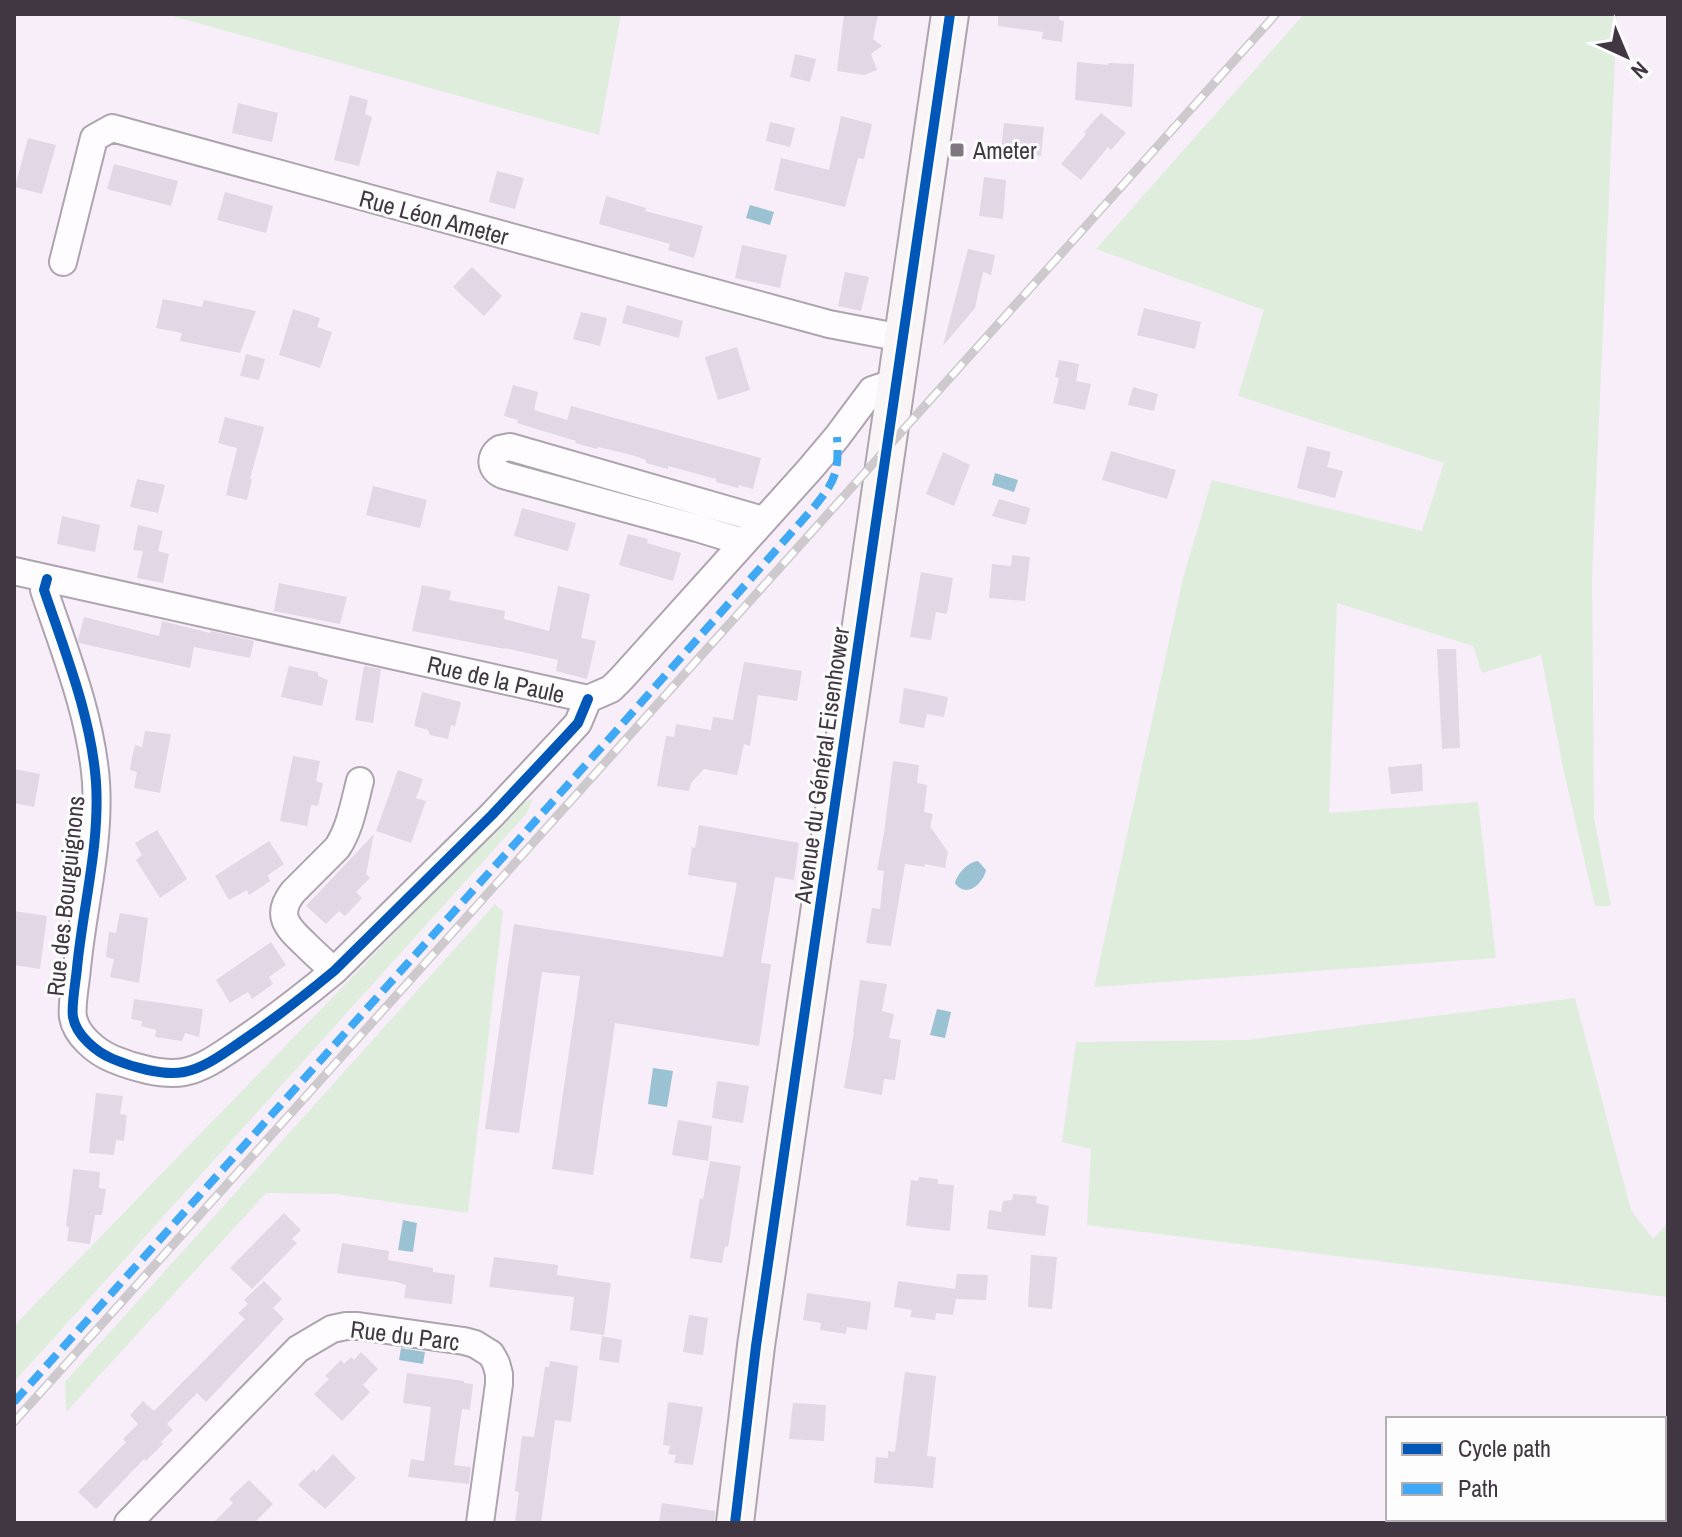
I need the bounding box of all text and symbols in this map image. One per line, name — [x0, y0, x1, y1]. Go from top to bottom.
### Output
north arrow — [1586, 16, 1666, 96]
text: N — [1625, 55, 1655, 86]
place label: Ameter — [972, 134, 1037, 166]
marker: Ameter — [948, 141, 966, 159]
street label: Rue Léon Ameter — [356, 182, 513, 252]
street label: Avenue du Général Eisenhower — [786, 624, 856, 906]
street label: Rue de la Paule — [424, 648, 568, 710]
street label: Rue des Bourguignons — [39, 794, 91, 998]
street label: Rue du Parc — [349, 1312, 461, 1358]
legend — [1386, 1417, 1666, 1521]
text: Cycle path — [1458, 1432, 1551, 1464]
text: Path — [1458, 1472, 1499, 1504]

